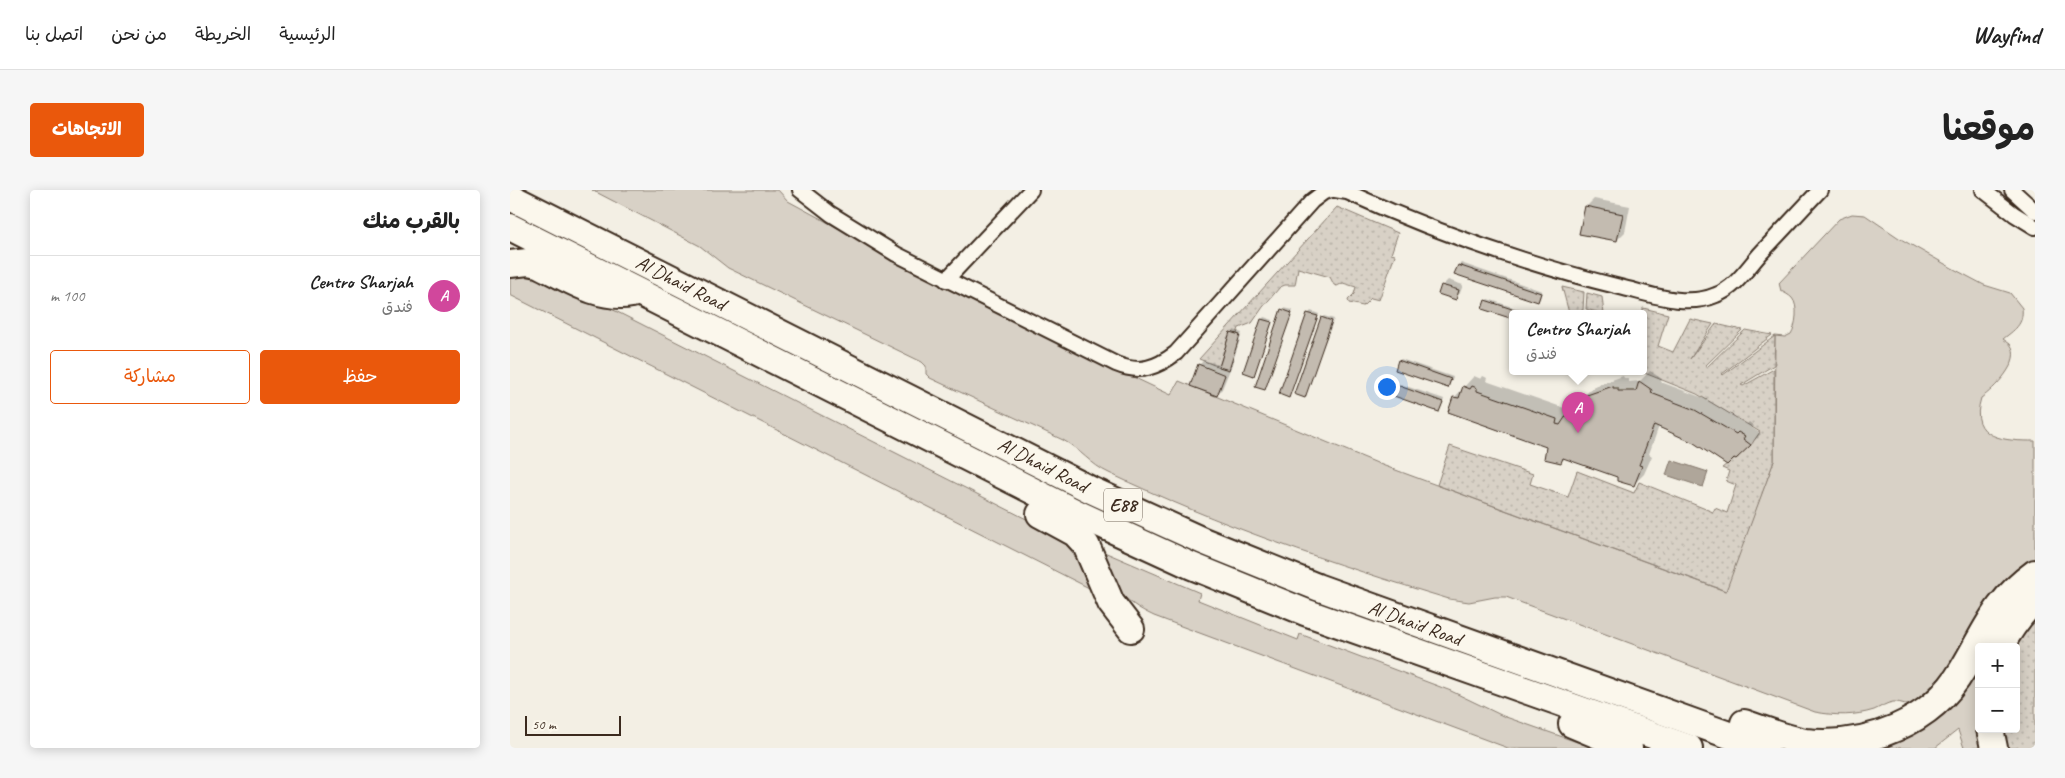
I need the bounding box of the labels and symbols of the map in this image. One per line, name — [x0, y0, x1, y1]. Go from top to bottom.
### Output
street label: Al Dhaid Road — [632, 250, 733, 318]
your location — [1374, 374, 1400, 400]
pin: A — [1562, 392, 1594, 433]
street label: Al Dhaid Road — [994, 432, 1095, 500]
road number: E88 — [1104, 488, 1142, 522]
street label: Al Dhaid Road — [1365, 595, 1468, 653]
scale bar — [525, 713, 621, 736]

